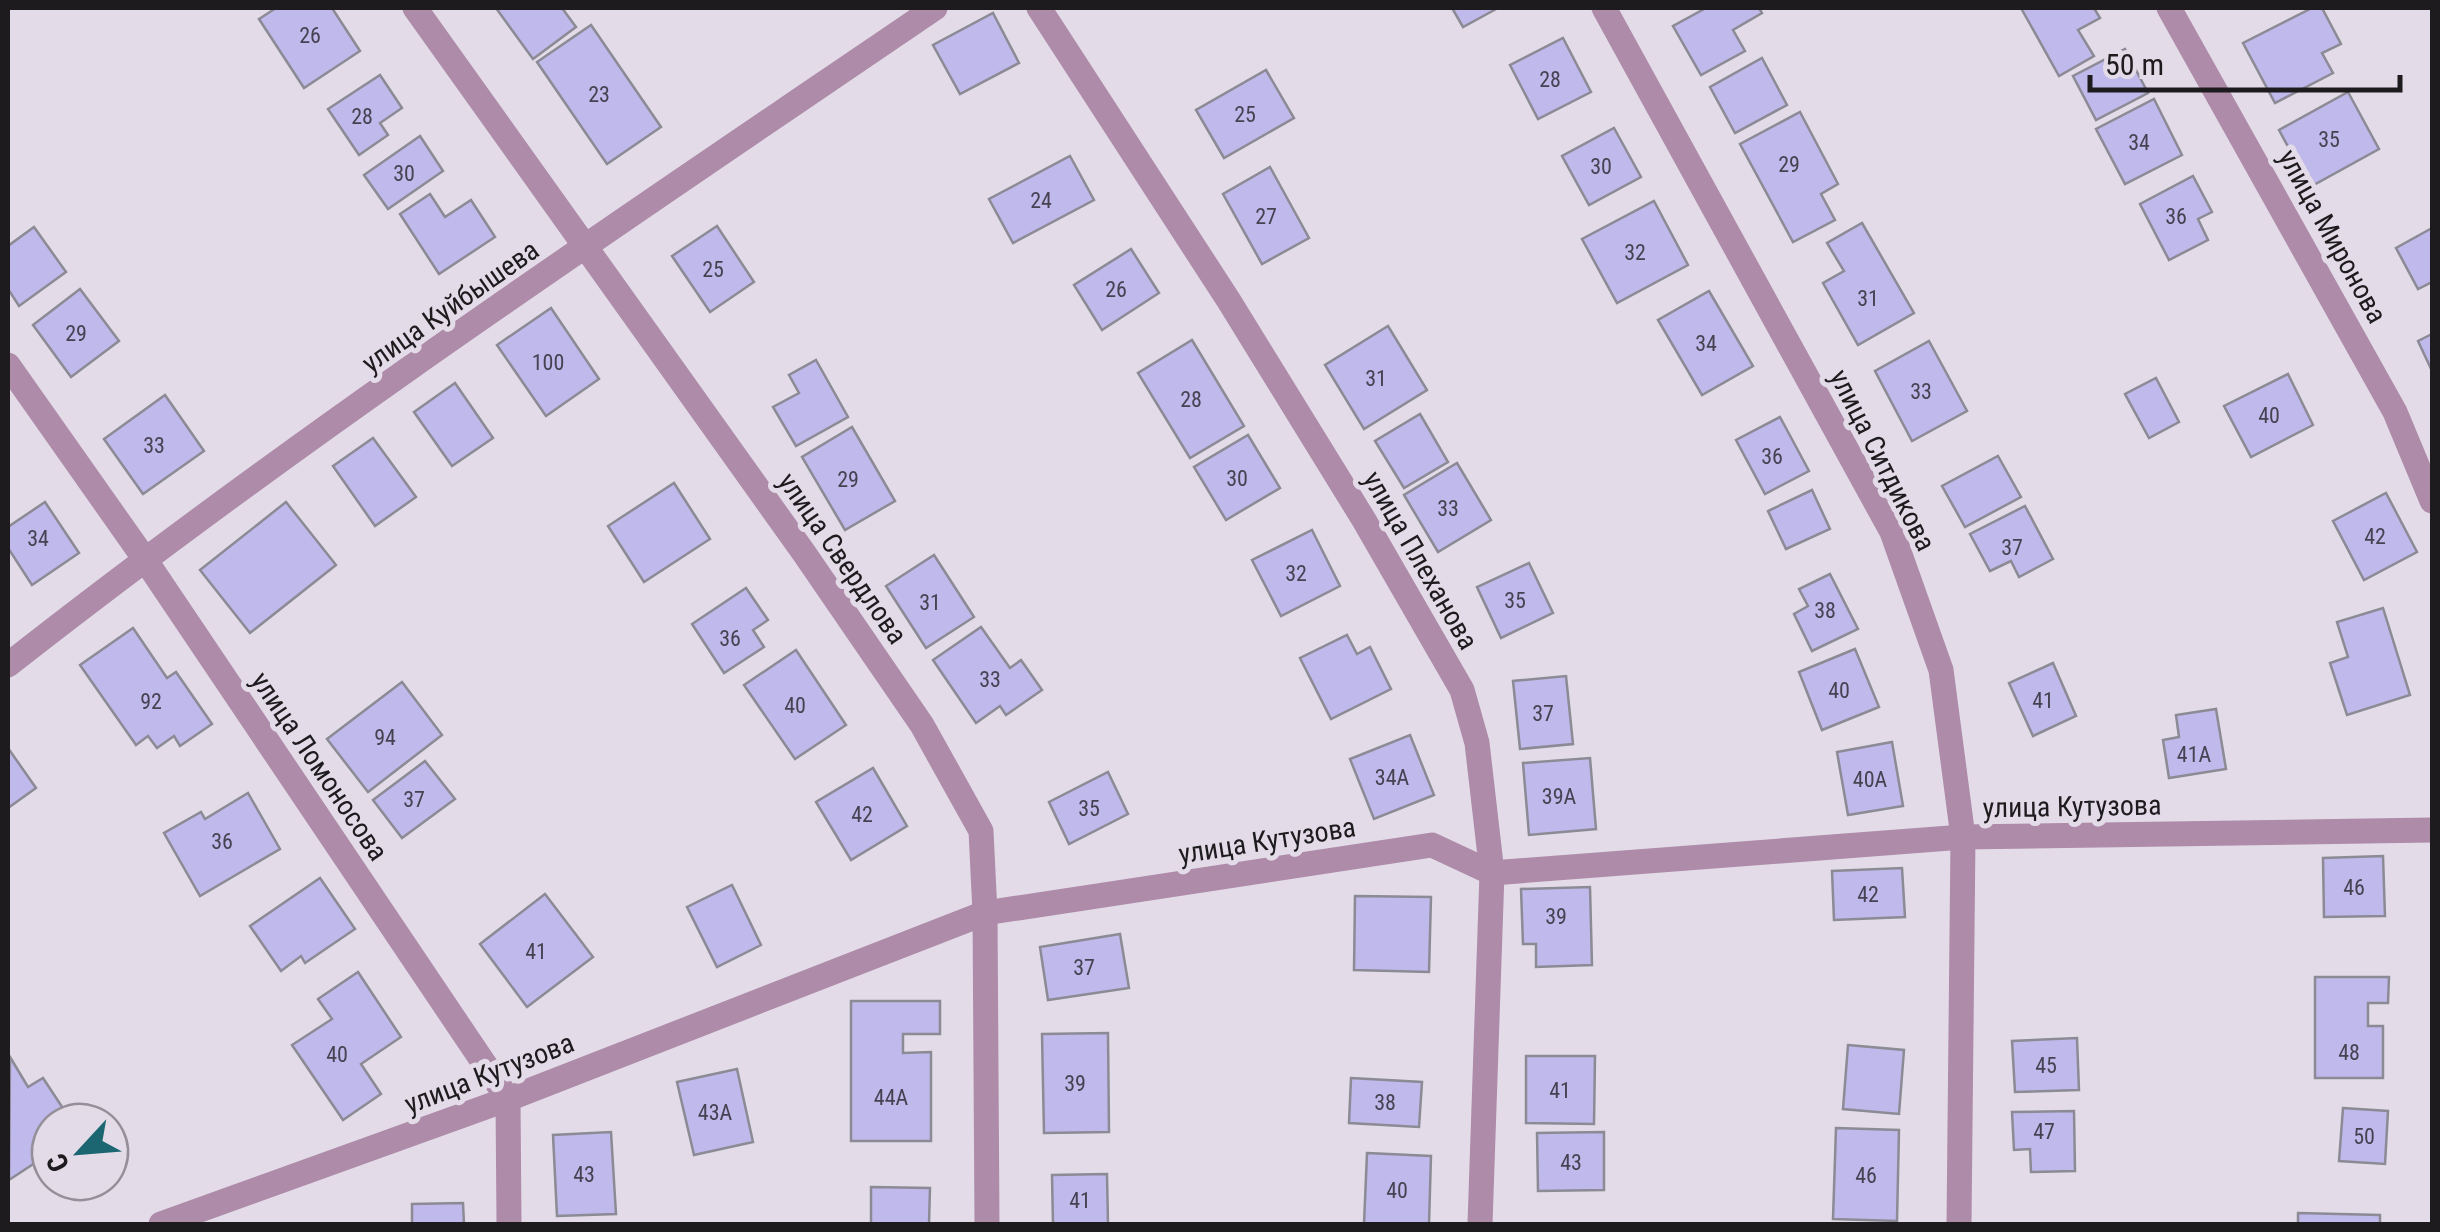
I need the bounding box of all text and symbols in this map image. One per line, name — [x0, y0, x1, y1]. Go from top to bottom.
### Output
house number: 26 — [299, 23, 321, 48]
scale bar — [2090, 30, 2400, 92]
text: 50 m — [2105, 47, 2164, 82]
house number: 28 — [1539, 67, 1561, 92]
house number: 23 — [588, 82, 610, 107]
house number: 25 — [1234, 102, 1256, 127]
house number: 28 — [351, 104, 373, 129]
house number: 35 — [2318, 127, 2340, 152]
house number: 34 — [2128, 130, 2150, 155]
street label: улица Миронова — [2271, 144, 2394, 329]
house number: 29 — [1778, 152, 1800, 177]
house number: 30 — [1590, 154, 1612, 179]
house number: 30 — [393, 161, 415, 186]
house number: 24 — [1030, 188, 1052, 213]
house number: 27 — [1255, 204, 1277, 229]
house number: 36 — [2165, 204, 2187, 229]
street label: улица Куйбышева — [356, 233, 545, 380]
house number: 32 — [1624, 240, 1646, 265]
house number: 25 — [702, 257, 724, 282]
house number: 26 — [1105, 277, 1127, 302]
house number: 31 — [1857, 286, 1879, 311]
house number: 29 — [65, 321, 87, 346]
house number: 34 — [1695, 331, 1717, 356]
house number: 100 — [532, 350, 564, 375]
street label: улица Ситдикова — [1823, 364, 1942, 556]
house number: 31 — [1365, 366, 1387, 391]
house number: 33 — [1910, 379, 1932, 404]
house number: 28 — [1180, 387, 1202, 412]
house number: 40 — [2258, 403, 2280, 428]
house number: 33 — [143, 433, 165, 458]
house number: 36 — [1761, 444, 1783, 469]
street label: улица Плеханова — [1356, 465, 1485, 655]
street label: улица Свердлова — [771, 466, 914, 650]
house number: 30 — [1226, 466, 1248, 491]
house number: 29 — [837, 467, 859, 492]
house number: 33 — [1437, 496, 1459, 521]
house number: 42 — [2364, 524, 2386, 549]
house number: 34 — [27, 526, 49, 551]
house number: 37 — [2001, 535, 2023, 560]
house number: 32 — [1285, 561, 1307, 586]
house number: 35 — [1504, 588, 1526, 613]
house number: 31 — [919, 590, 941, 615]
house number: 38 — [1814, 598, 1836, 623]
house number: 36 — [719, 626, 741, 651]
street label: улица Ломоносова — [244, 666, 395, 867]
house number: 33 — [979, 667, 1001, 692]
house number: 40 — [1828, 678, 1850, 703]
house number: 41 — [2032, 688, 2054, 713]
house number: 92 — [140, 689, 162, 714]
house number: 40 — [784, 693, 806, 718]
house number: 37 — [1532, 701, 1554, 726]
house number: 94 — [374, 725, 396, 750]
house number: 41А — [2177, 742, 2212, 767]
house number: 34А — [1375, 765, 1410, 790]
house number: 40А — [1853, 767, 1888, 792]
house number: 39А — [1542, 784, 1577, 809]
house number: 37 — [403, 787, 425, 812]
street label: улица Кутузова — [1982, 788, 2162, 825]
house number: 35 — [1078, 796, 1100, 821]
house number: 42 — [851, 802, 873, 827]
street label: улица Кутузова — [1176, 810, 1358, 871]
house number: 36 — [211, 829, 233, 854]
house number: 46 — [2343, 875, 2365, 900]
house number: 42 — [1857, 882, 1879, 907]
house number: 39 — [1545, 904, 1567, 929]
house number: 41 — [525, 939, 547, 964]
house number: 37 — [1073, 955, 1095, 980]
street label: улица Кутузова — [400, 1026, 579, 1121]
house number: 48 — [2338, 1040, 2360, 1065]
house number: 40 — [326, 1042, 348, 1067]
house number: 45 — [2035, 1053, 2057, 1078]
house number: 39 — [1064, 1071, 1086, 1096]
house number: 41 — [1549, 1078, 1571, 1103]
house number: 44А — [874, 1085, 909, 1110]
house number: 38 — [1374, 1090, 1396, 1115]
house number: 43А — [698, 1100, 733, 1125]
north arrow — [30, 1102, 130, 1202]
house number: 47 — [2033, 1119, 2055, 1144]
house number: 50 — [2353, 1124, 2375, 1149]
text: С — [40, 1148, 76, 1177]
house number: 43 — [1560, 1150, 1582, 1175]
house number: 43 — [573, 1162, 595, 1187]
house number: 46 — [1855, 1163, 1877, 1188]
house number: 40 — [1386, 1178, 1408, 1203]
house number: 41 — [1069, 1188, 1091, 1213]

